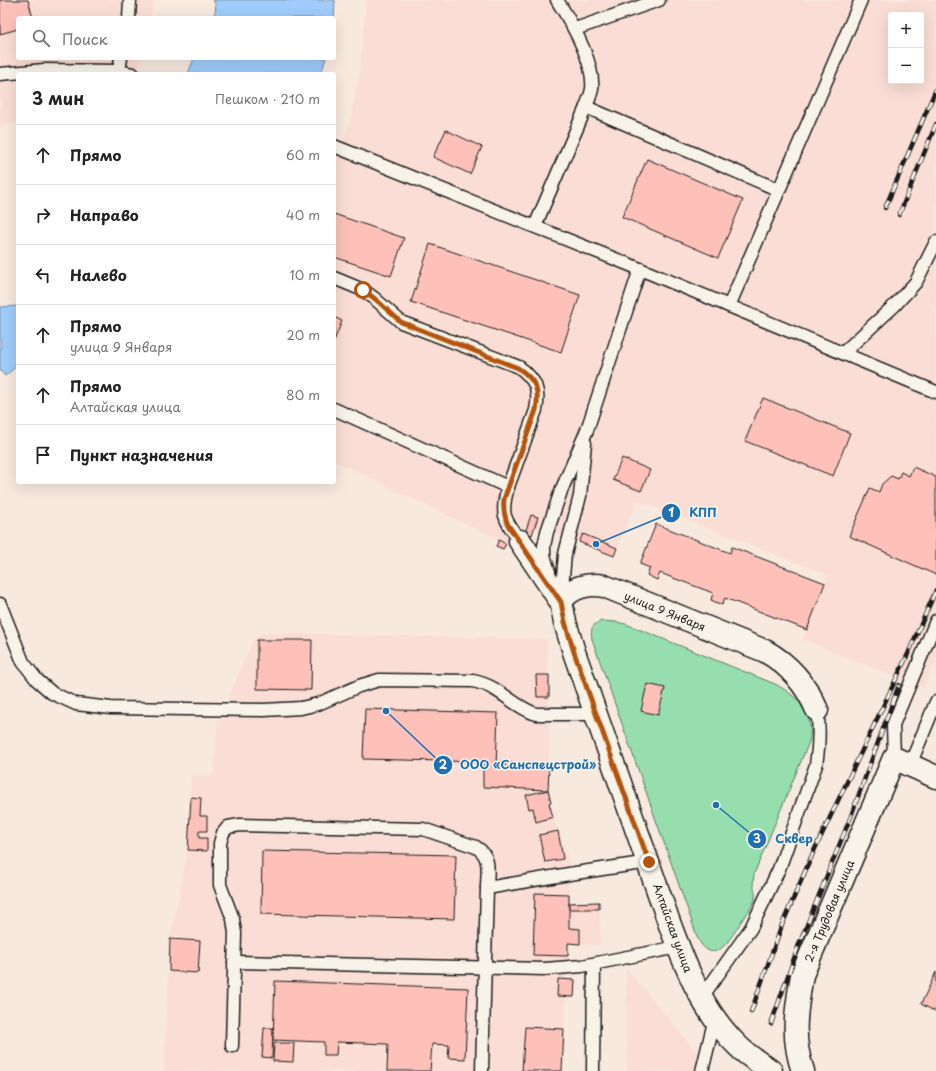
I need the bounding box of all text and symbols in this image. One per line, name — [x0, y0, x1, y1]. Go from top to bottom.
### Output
map controls — [888, 12, 924, 84]
button: + — [888, 12, 924, 48]
search box — [16, 16, 336, 60]
icon: search — [30, 27, 52, 49]
text: Поиск — [62, 27, 108, 50]
button: − — [888, 48, 924, 84]
text: 3 мин — [32, 85, 84, 111]
text: Пешком · 210 m — [215, 89, 320, 108]
text: Прямо — [70, 143, 121, 166]
icon: ahead — [32, 144, 54, 166]
text: 60 m — [286, 145, 320, 164]
text: Направо — [70, 203, 139, 226]
icon: right — [32, 204, 54, 226]
text: 40 m — [286, 205, 320, 224]
text: Налево — [70, 263, 127, 286]
icon: left — [32, 264, 54, 286]
text: 10 m — [290, 265, 320, 284]
route start — [354, 281, 372, 299]
text: Прямо — [70, 314, 121, 337]
icon: ahead — [32, 324, 54, 346]
text: 20 m — [286, 325, 320, 344]
text: улица 9 Января — [70, 337, 172, 356]
text: Прямо — [70, 374, 121, 397]
icon: ahead — [32, 384, 54, 406]
text: 80 m — [286, 385, 320, 404]
text: Алтайская улица — [70, 397, 181, 416]
text: Пункт назначения — [70, 443, 213, 466]
icon: arrive — [32, 444, 54, 466]
callout: КПП — [661, 501, 725, 525]
text: 1 — [668, 503, 674, 521]
text: КПП — [689, 503, 717, 521]
street label: улица 9 Января — [622, 587, 708, 635]
callout: ООО «Санспецстрой» — [433, 753, 604, 777]
text: 2 — [439, 755, 448, 773]
text: ООО «Санспецстрой» — [460, 755, 596, 773]
callout: Сквер — [747, 827, 820, 851]
text: 3 — [753, 829, 761, 847]
text: Сквер — [775, 829, 813, 847]
route end — [640, 853, 658, 871]
street label: 2-я Трудовая улица — [800, 857, 858, 965]
street label: Алтайская улица — [649, 881, 697, 975]

